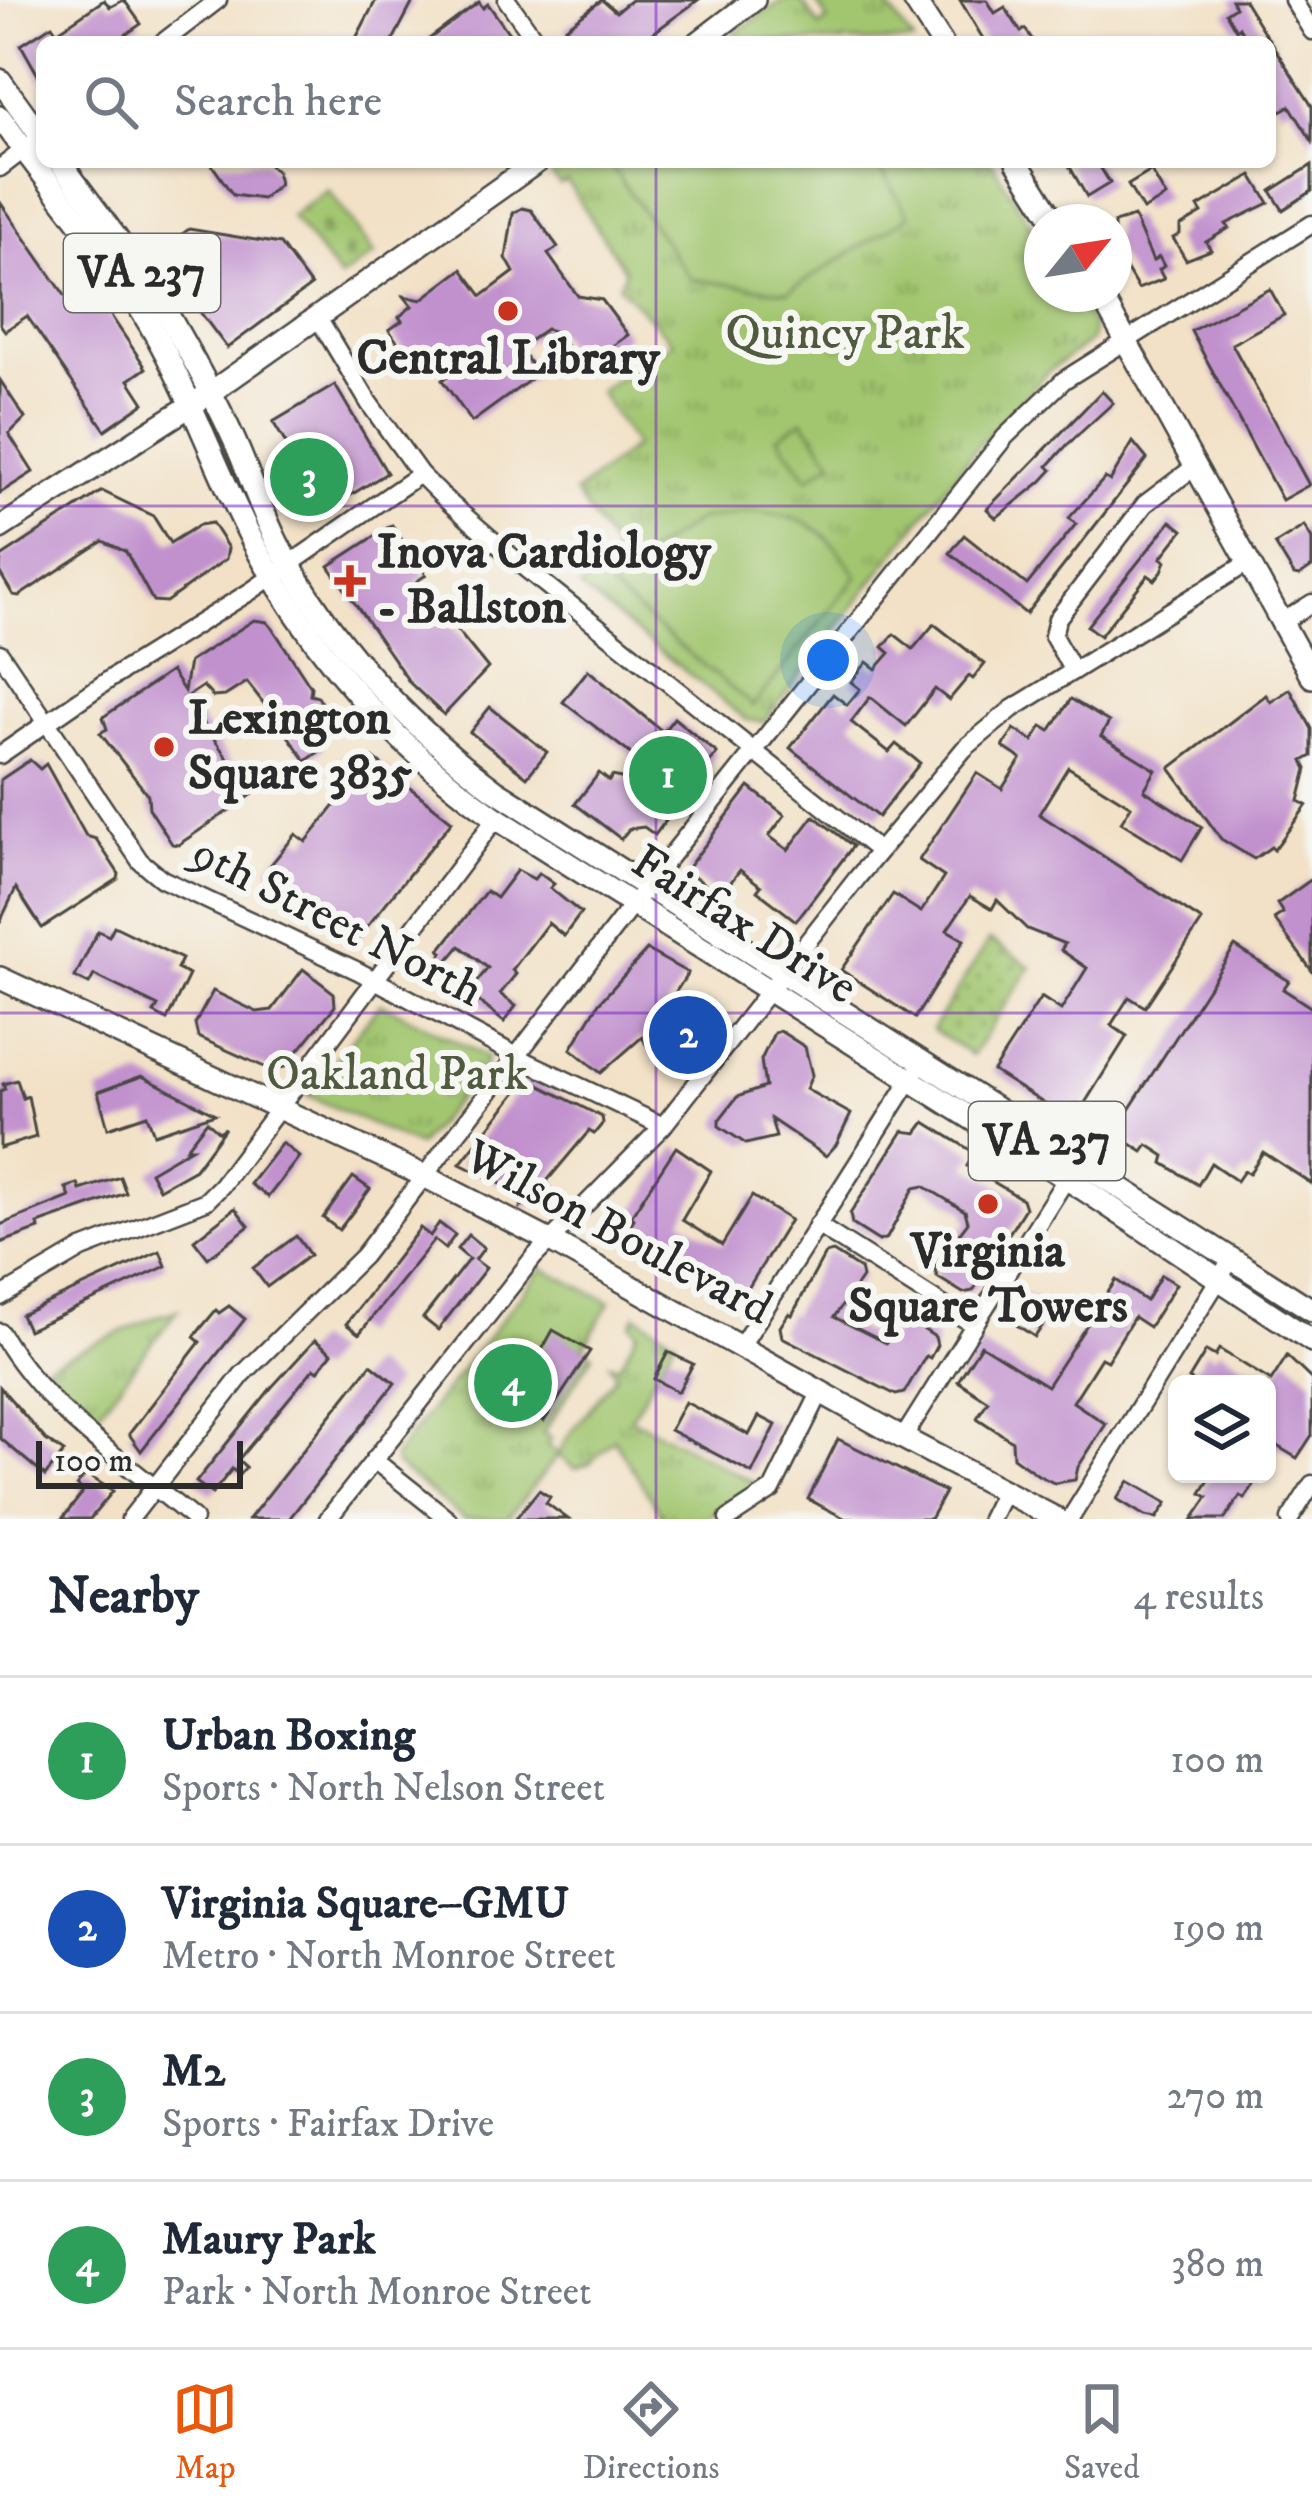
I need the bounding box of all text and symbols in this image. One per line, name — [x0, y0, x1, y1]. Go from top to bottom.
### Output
search box — [36, 36, 1276, 168]
icon: search — [78, 69, 144, 135]
text: Search here — [174, 74, 382, 130]
north arrow — [1024, 204, 1132, 312]
road number: VA 237 — [64, 234, 220, 312]
marker: Central Library — [495, 298, 521, 324]
park label: Quincy Park — [725, 304, 965, 364]
place label: Central Library — [356, 329, 661, 389]
pin: 3 — [270, 432, 348, 522]
place label: Inova Cardiology - Ballston — [377, 523, 712, 638]
marker: Inova Cardiology - Ballston — [334, 565, 366, 597]
your location — [798, 630, 858, 690]
place label: Lexington Square 3835 — [188, 689, 412, 804]
pin: 1 — [629, 730, 707, 820]
marker: Lexington Square 3835 — [151, 734, 177, 760]
street label: 9th Street North — [180, 822, 493, 1021]
street label: Fairfax Drive — [620, 832, 868, 1018]
pin: 2 — [649, 990, 727, 1080]
park label: Oakland Park — [266, 1045, 528, 1105]
road number: VA 237 — [969, 1102, 1125, 1180]
street label: Wilson Boulevard — [453, 1126, 782, 1339]
marker: Virginia Square Towers — [975, 1191, 1001, 1217]
place label: Virginia Square Towers — [848, 1222, 1128, 1337]
pin: 4 — [474, 1338, 552, 1428]
map controls — [1168, 1375, 1276, 1483]
button: layers — [1168, 1375, 1276, 1483]
scale bar — [36, 1435, 243, 1488]
text: 100 m — [54, 1441, 133, 1482]
text: Nearby — [48, 1565, 199, 1629]
text: 4 results — [1134, 1573, 1264, 1622]
text: Urban Boxing — [162, 1708, 415, 1764]
text: 1 — [80, 1736, 94, 1785]
text: 100 m — [1170, 1736, 1264, 1785]
text: Sports · North Nelson Street — [162, 1764, 605, 1813]
text: Virginia Square–GMU — [162, 1876, 569, 1932]
text: 2 — [77, 1904, 97, 1953]
text: 190 m — [1172, 1904, 1264, 1953]
text: Metro · North Monroe Street — [162, 1932, 616, 1981]
text: M2 — [162, 2044, 225, 2100]
text: 3 — [80, 2072, 94, 2121]
text: 270 m — [1167, 2072, 1264, 2121]
text: Sports · Fairfax Drive — [162, 2100, 494, 2149]
text: Maury Park — [162, 2212, 376, 2268]
text: 4 — [76, 2240, 98, 2289]
text: 380 m — [1171, 2240, 1264, 2289]
text: Park · North Monroe Street — [162, 2268, 591, 2317]
tab: Map — [172, 2376, 238, 2489]
tab: Directions — [583, 2376, 719, 2489]
tab: Saved — [1064, 2376, 1140, 2489]

